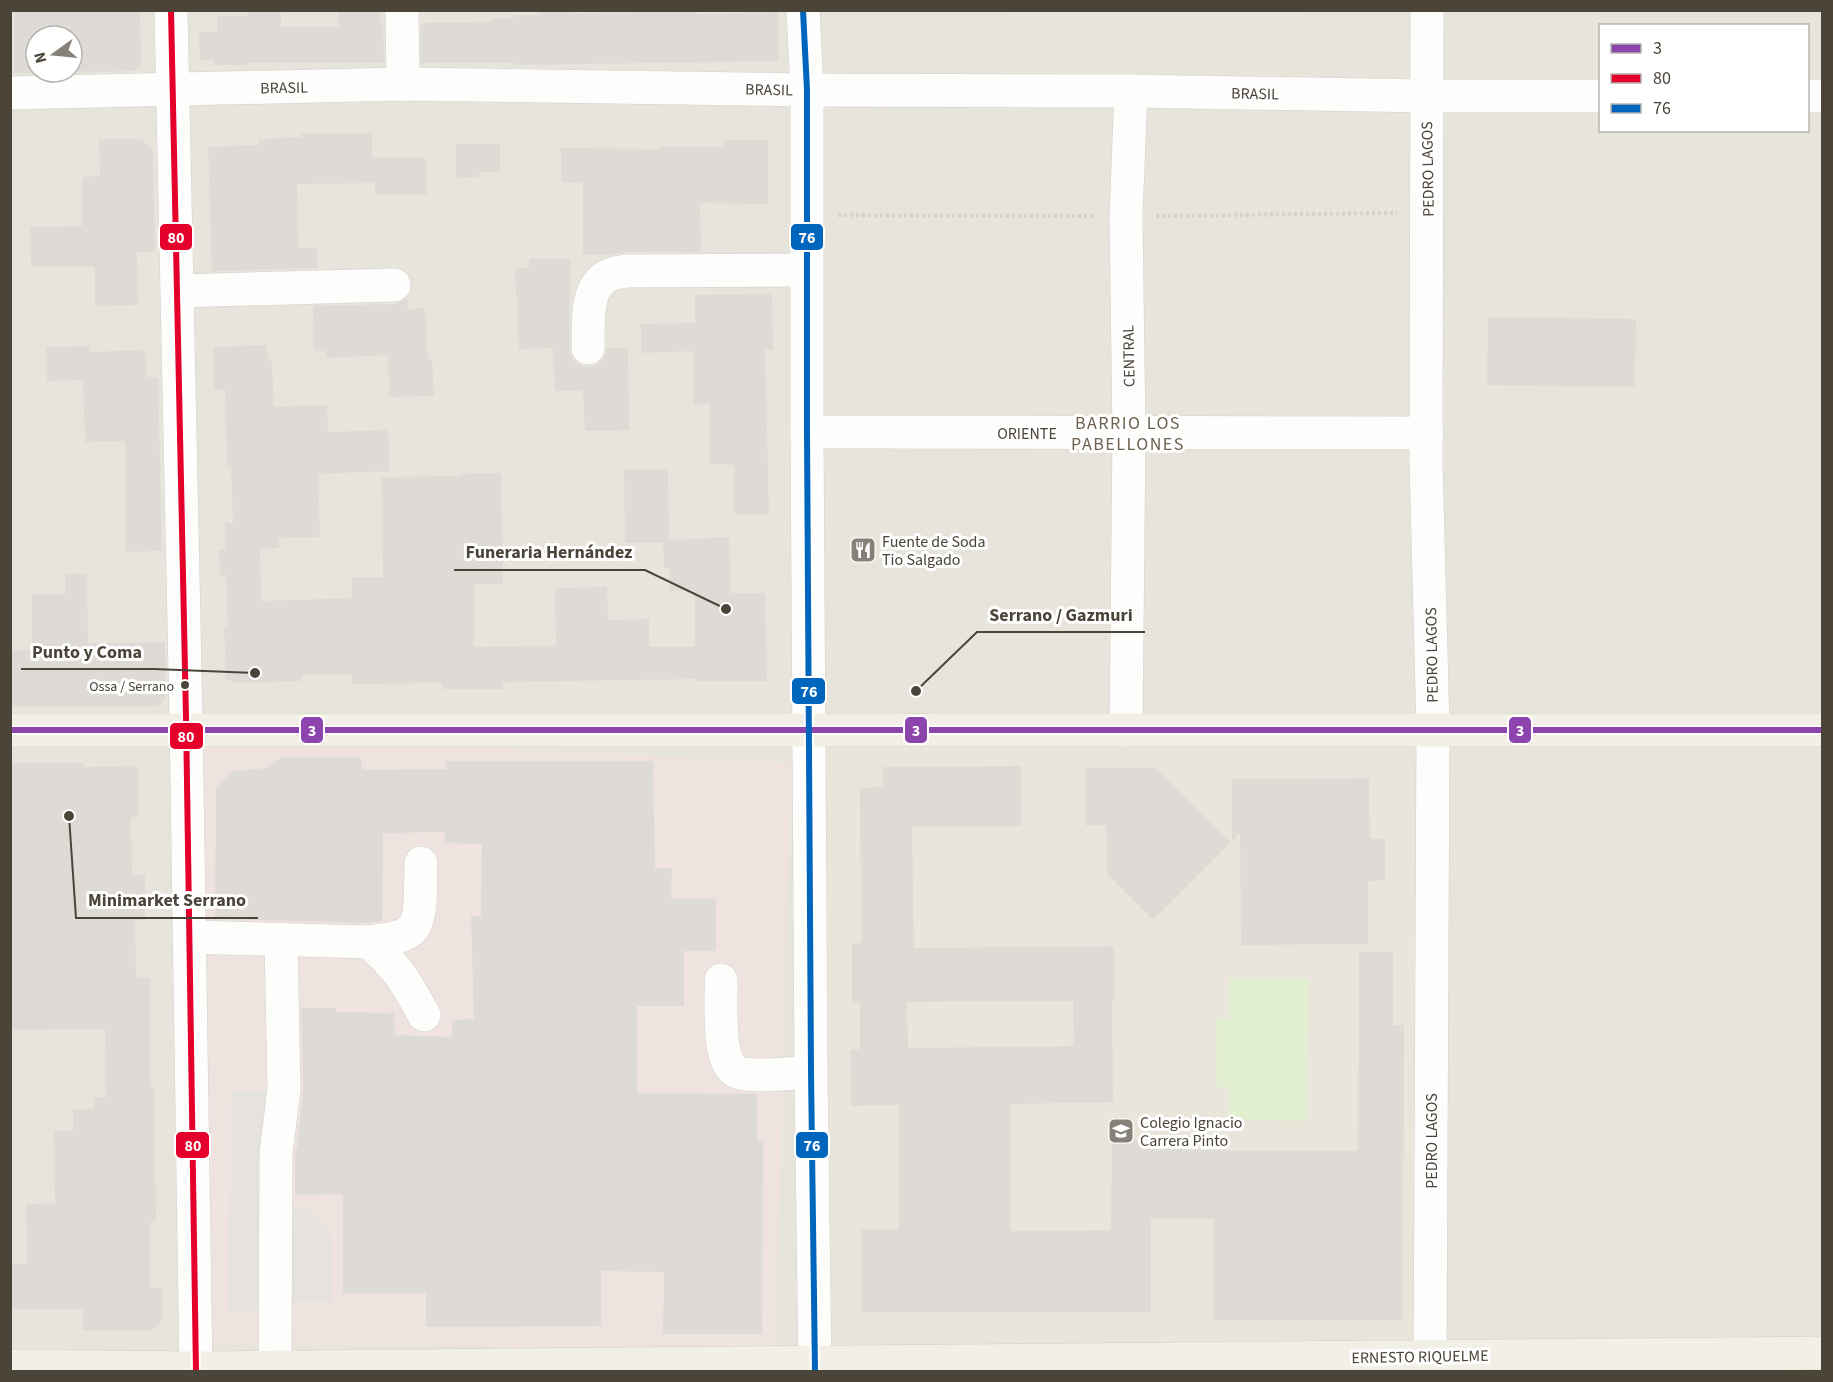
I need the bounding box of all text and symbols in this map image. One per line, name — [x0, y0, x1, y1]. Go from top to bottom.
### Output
north arrow — [24, 24, 84, 84]
legend — [1599, 24, 1809, 132]
text: 3 — [1653, 36, 1662, 61]
text: N — [28, 50, 52, 66]
text: 80 — [1653, 66, 1671, 91]
street label: BRASIL — [260, 77, 308, 99]
street label: BRASIL — [745, 79, 793, 101]
street label: BRASIL — [1231, 83, 1279, 105]
text: 76 — [1653, 96, 1671, 121]
street label: PEDRO LAGOS — [1416, 121, 1440, 217]
line badge: 80 — [159, 223, 193, 251]
line badge: 76 — [790, 223, 824, 251]
text: 80 — [168, 227, 184, 249]
text: 76 — [799, 227, 815, 249]
street label: CENTRAL — [1117, 325, 1141, 387]
district label: BARRIO LOS PABELLONES — [1071, 411, 1185, 457]
street label: ORIENTE — [997, 423, 1057, 445]
place label: Fuente de Soda Tio Salgado — [882, 531, 986, 571]
callout: Funeraria Hernández — [454, 534, 645, 570]
restaurant icon: Fuente de Soda Tio Salgado — [848, 535, 878, 565]
text: Funeraria Hernández — [466, 540, 632, 565]
callout: Serrano / Gazmuri — [977, 596, 1145, 632]
text: Serrano / Gazmuri — [989, 603, 1133, 628]
street label: PEDRO LAGOS — [1420, 607, 1444, 703]
callout: Punto y Coma — [21, 633, 154, 669]
text: Punto y Coma — [32, 640, 142, 665]
place label: Ossa / Serrano — [89, 677, 174, 697]
line badge: 76 — [791, 677, 826, 705]
marker: Ossa / Serrano — [179, 679, 191, 691]
text: 76 — [801, 681, 817, 703]
line badge: 3 — [300, 716, 324, 744]
line badge: 3 — [904, 716, 928, 744]
line badge: 3 — [1508, 716, 1532, 744]
text: 3 — [308, 720, 316, 742]
text: 3 — [912, 720, 920, 742]
text: 3 — [1516, 720, 1524, 742]
line badge: 80 — [169, 722, 204, 750]
text: 80 — [178, 726, 194, 748]
callout: Minimarket Serrano — [76, 882, 258, 918]
text: Minimarket Serrano — [88, 888, 246, 913]
street label: PEDRO LAGOS — [1421, 1093, 1443, 1189]
place label: Colegio Ignacio Carrera Pinto — [1140, 1112, 1243, 1152]
school or university icon: Colegio Ignacio Carrera Pinto — [1106, 1116, 1136, 1146]
line badge: 80 — [175, 1131, 210, 1159]
line badge: 76 — [795, 1131, 829, 1159]
text: 80 — [185, 1135, 201, 1157]
text: 76 — [804, 1135, 820, 1157]
street label: ERNESTO RIQUELME — [1351, 1345, 1489, 1369]

